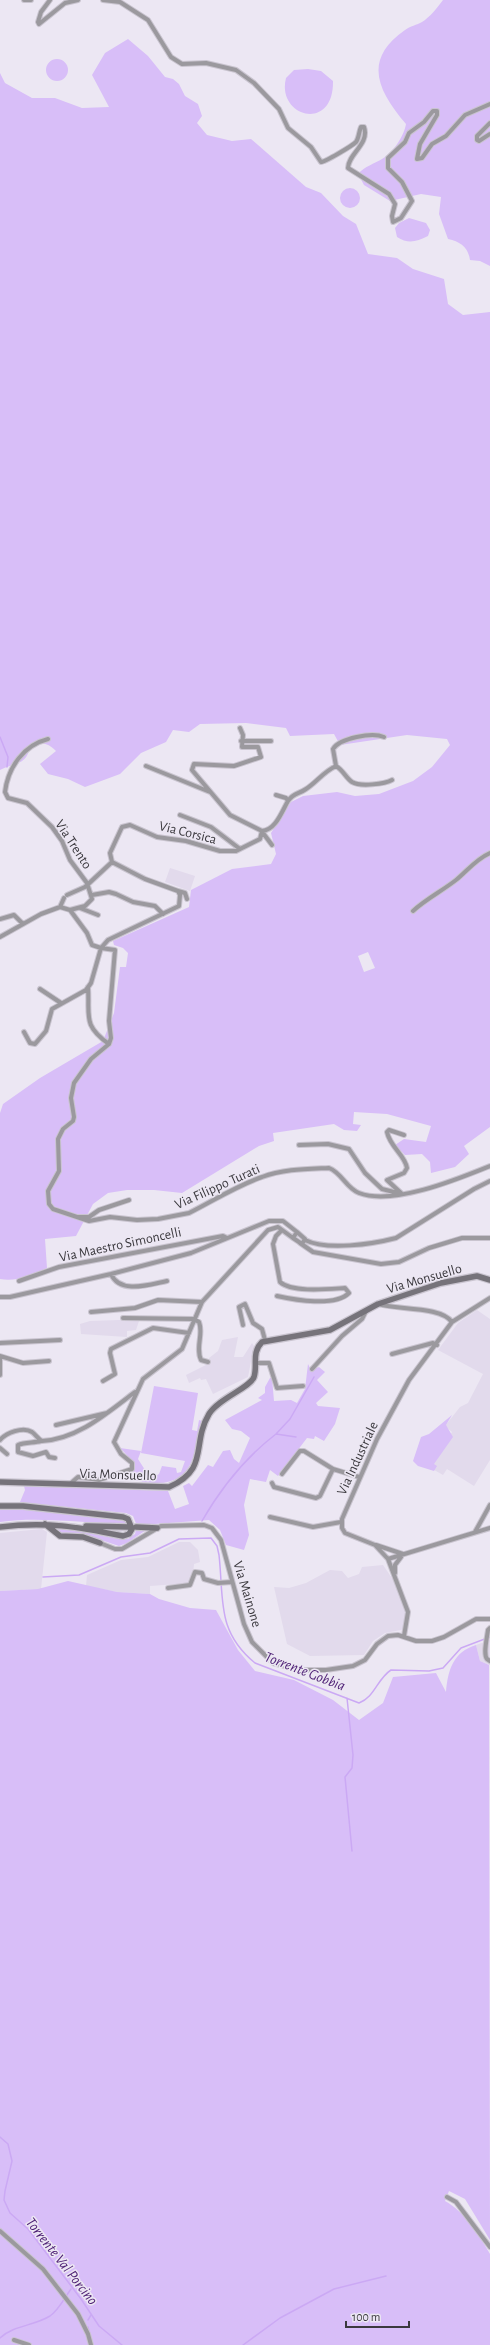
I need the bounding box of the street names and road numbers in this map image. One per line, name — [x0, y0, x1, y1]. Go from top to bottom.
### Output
street label: Via Trento — [52, 818, 94, 872]
street label: Via Corsica — [158, 819, 218, 847]
street label: Via Filippo Turati — [173, 1162, 262, 1212]
street label: Via Maestro Simoncelli — [58, 1225, 183, 1265]
street label: Via Monsuello — [385, 1262, 463, 1296]
street label: Via Industriale — [335, 1420, 381, 1497]
street label: Via Monsuello — [79, 1467, 157, 1483]
street label: Via Mainone — [230, 1560, 264, 1629]

